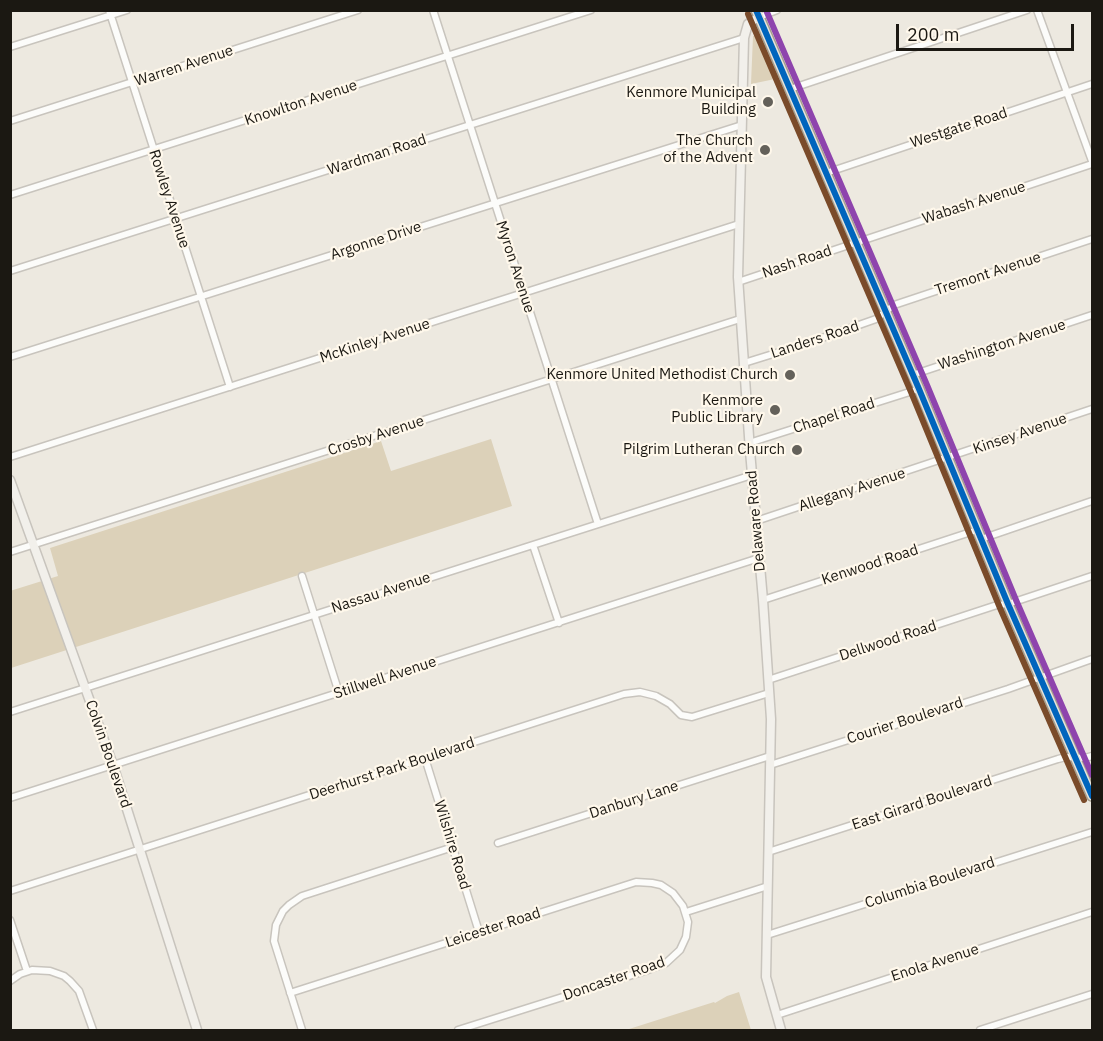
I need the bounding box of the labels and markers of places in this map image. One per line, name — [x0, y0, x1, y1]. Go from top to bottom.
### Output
place label: Kenmore Municipal Building — [626, 84, 756, 119]
marker: Kenmore Municipal Building — [761, 95, 775, 109]
place label: The Church of the Advent — [663, 132, 753, 167]
marker: The Church of the Advent — [758, 143, 772, 157]
place label: Kenmore United Methodist Church — [546, 366, 778, 384]
marker: Kenmore United Methodist Church — [783, 368, 797, 382]
place label: Kenmore Public Library — [671, 392, 763, 427]
marker: Kenmore Public Library — [768, 403, 782, 417]
place label: Pilgrim Lutheran Church — [623, 441, 785, 459]
marker: Pilgrim Lutheran Church — [790, 443, 804, 457]

